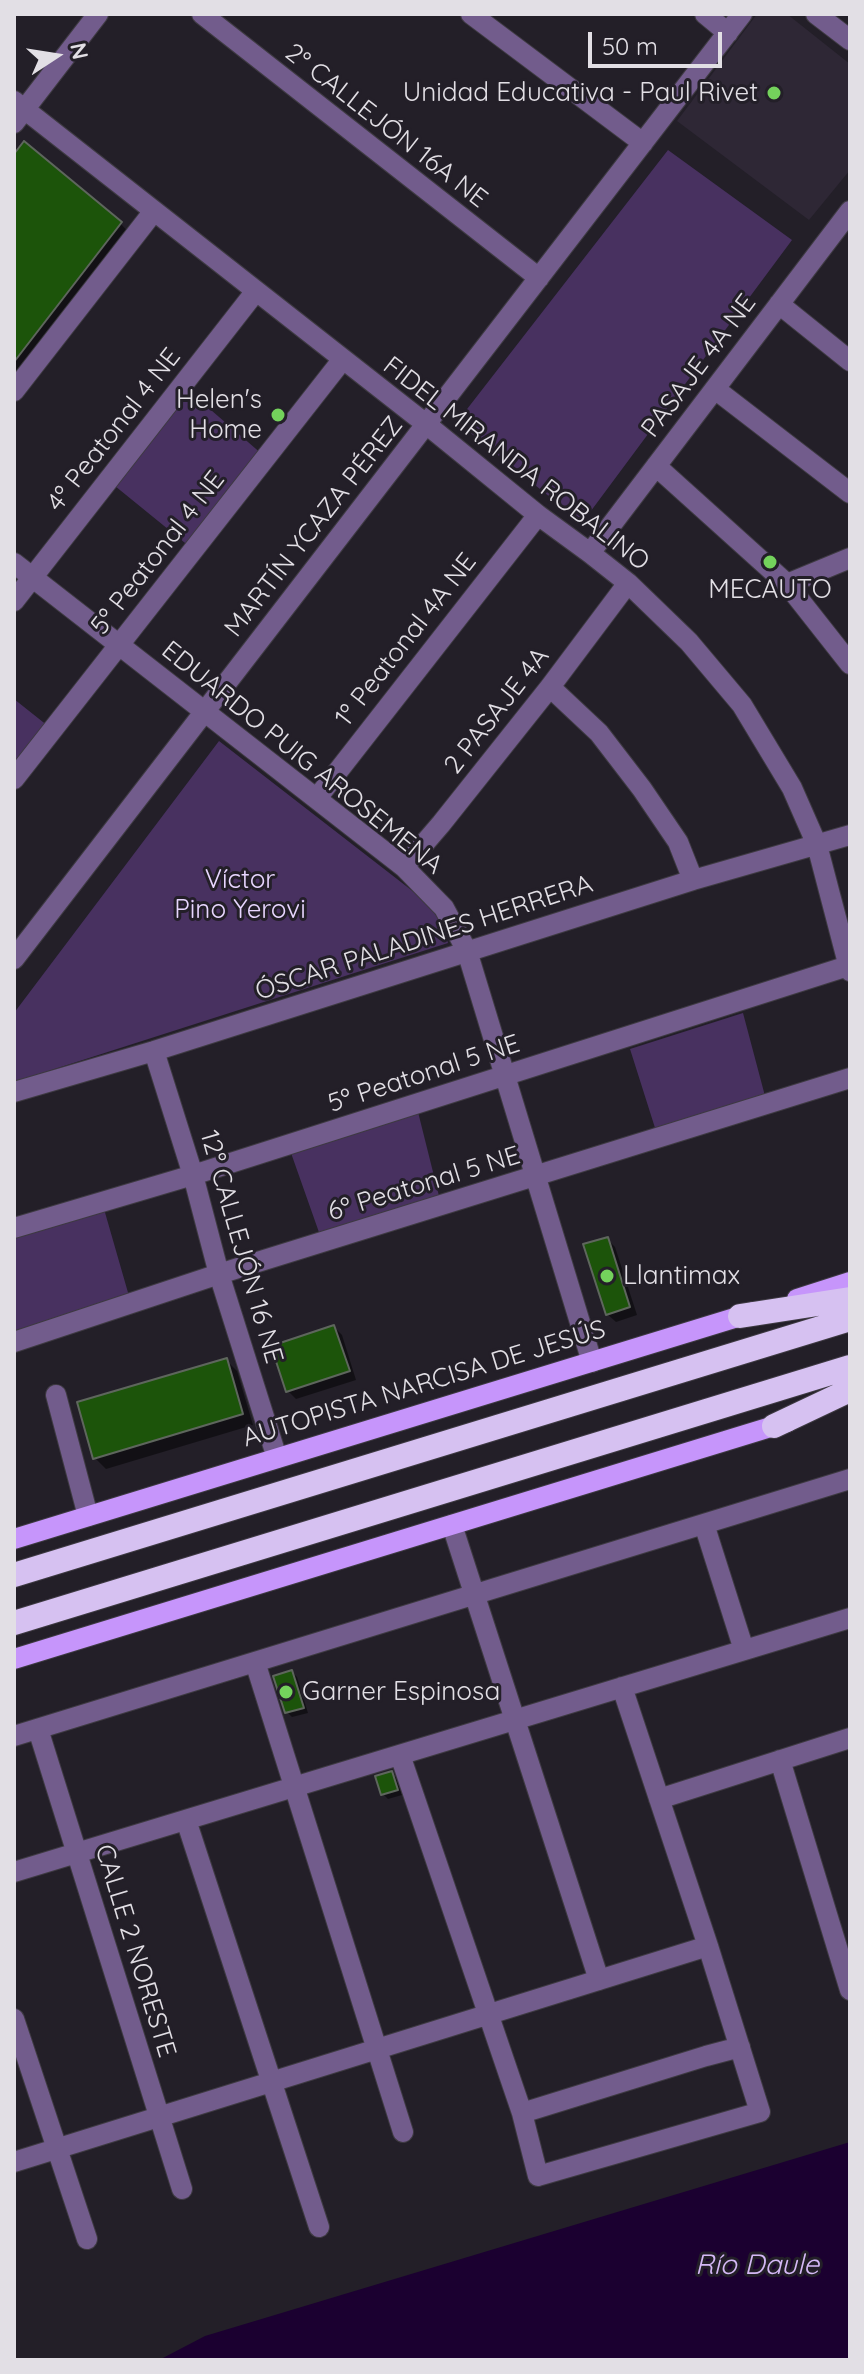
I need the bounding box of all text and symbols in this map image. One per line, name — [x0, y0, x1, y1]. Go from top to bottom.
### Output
north arrow — [16, 16, 96, 96]
scale bar — [592, 16, 726, 66]
text: 50 m — [602, 31, 658, 61]
street label: 2° CALLEJÓN 16A NE — [279, 37, 493, 215]
text: N — [64, 40, 95, 62]
place label: Unidad Educativa - Paul Rivet — [403, 77, 758, 109]
marker: Unidad Educativa - Paul Rivet — [765, 84, 783, 102]
street label: PASAJE 4A NE — [635, 288, 763, 444]
street label: 4º Peatonal 4 NE — [41, 342, 187, 518]
street label: FIDEL MIRANDA ROBALINO — [377, 350, 655, 578]
place label: Helen's Home — [176, 384, 262, 446]
marker: Helen's Home — [269, 406, 287, 424]
street label: MARTÍN YCAZA PÉREZ — [218, 411, 410, 643]
street label: 5º Peatonal 4 NE — [84, 465, 232, 641]
street label: 1º Peatonal 4A NE — [329, 547, 483, 733]
marker: MECAUTO — [761, 553, 779, 571]
place label: MECAUTO — [708, 574, 832, 606]
street label: EDUARDO PUIG AROSEMENA — [155, 635, 449, 881]
street label: 2 PASAJE 4A — [438, 642, 556, 780]
park label: Víctor Pino Yerovi — [174, 864, 306, 926]
street label: ÓSCAR PALADINES HERRERA — [251, 869, 597, 1007]
street label: 5º Peatonal 5 NE — [324, 1028, 524, 1120]
street label: 12° CALLEJÓN 16 NE — [193, 1127, 289, 1367]
street label: 6º Peatonal 5 NE — [324, 1140, 524, 1228]
place label: Llantimax — [623, 1260, 740, 1292]
marker: Llantimax — [598, 1267, 616, 1285]
street label: AUTOPISTA NARCISA DE JESÚS — [239, 1314, 609, 1454]
place label: Garner Espinosa — [302, 1676, 500, 1708]
marker: Garner Espinosa — [277, 1683, 295, 1701]
street label: CALLE 2 NORESTE — [88, 1841, 182, 2061]
water label: Río Daule — [695, 2249, 819, 2283]

